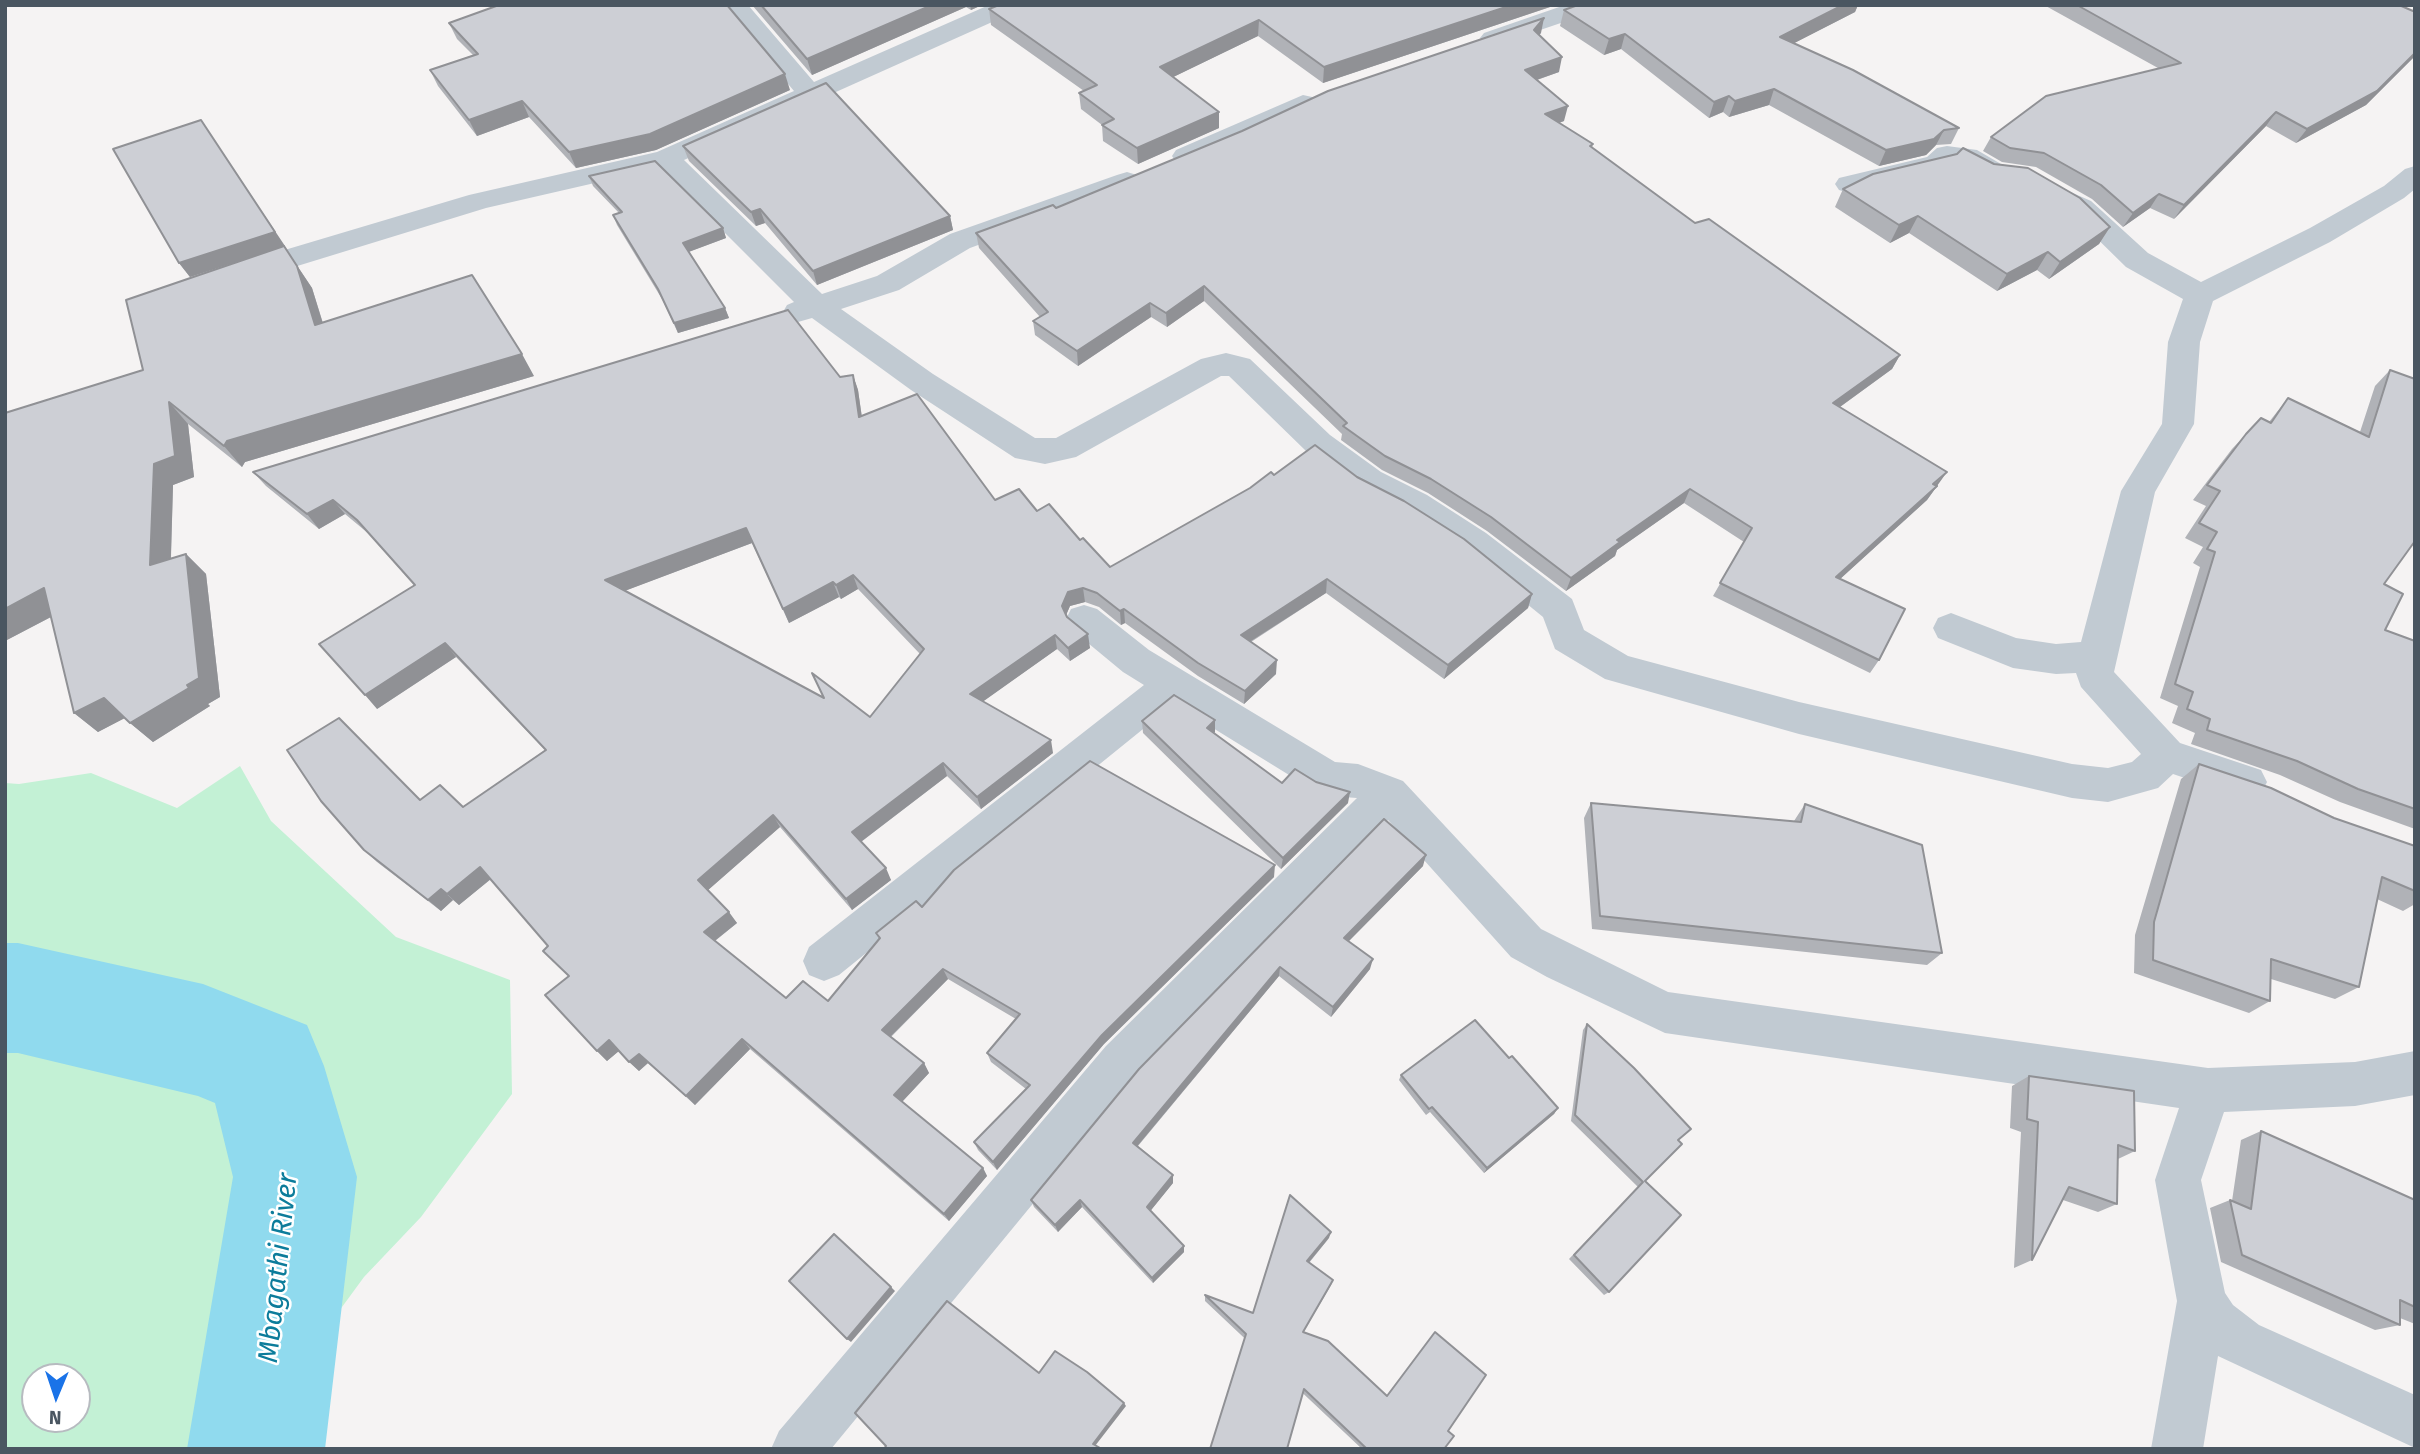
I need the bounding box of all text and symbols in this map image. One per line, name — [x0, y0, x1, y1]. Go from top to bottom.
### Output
water label: Mbagathi River — [252, 1172, 306, 1364]
north arrow — [21, 1363, 91, 1433]
text: N — [49, 1406, 62, 1429]

